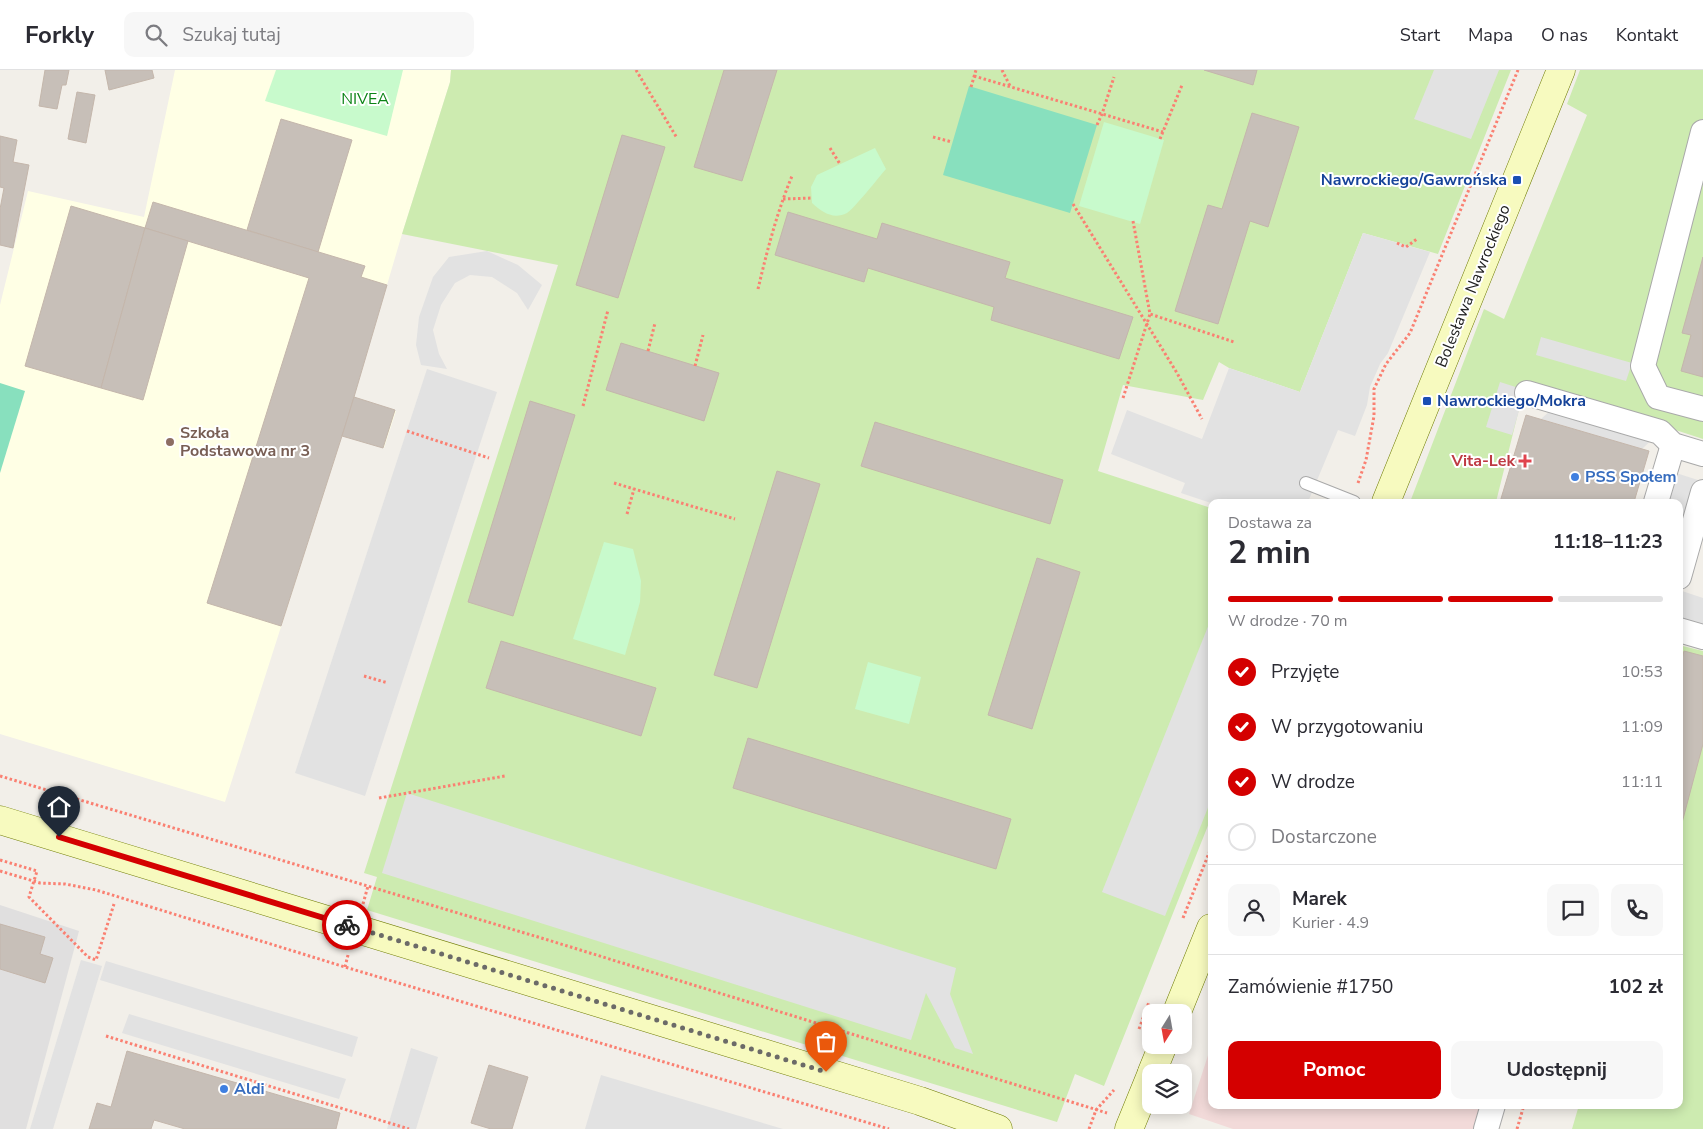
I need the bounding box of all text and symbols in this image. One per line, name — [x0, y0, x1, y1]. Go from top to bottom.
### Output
search box — [124, 12, 474, 57]
text: Forkly — [25, 19, 94, 51]
icon: search — [142, 21, 170, 49]
text: Szukaj tutaj — [182, 22, 281, 48]
text: Start — [1400, 23, 1440, 47]
text: Mapa — [1468, 23, 1513, 47]
text: O nas — [1541, 23, 1588, 47]
text: Kontakt — [1616, 23, 1678, 47]
park label: NIVEA — [341, 88, 389, 110]
place label: Nawrockiego/Gawrońska — [1321, 169, 1507, 191]
marker: Nawrockiego/Gawrońska — [1511, 174, 1523, 186]
street label: Bolesława Nawrockiego — [1430, 201, 1516, 371]
place label: Nawrockiego/Mokra — [1437, 390, 1586, 412]
marker: Nawrockiego/Mokra — [1421, 395, 1433, 407]
place label: Szkoła Podstawowa nr 3 — [180, 422, 310, 462]
marker: Szkoła Podstawowa nr 3 — [164, 436, 176, 448]
place label: Vita-Lek — [1451, 450, 1515, 472]
marker: Vita-Lek — [1519, 455, 1531, 467]
place label: PSS Społem — [1585, 466, 1677, 488]
marker: PSS Społem — [1569, 471, 1581, 483]
text: Dostawa za — [1228, 512, 1312, 534]
text: 11:18–11:23 — [1553, 529, 1663, 555]
text: 2 min — [1228, 531, 1311, 574]
text: W drodze · 70 m — [1228, 610, 1348, 632]
icon: check — [1228, 658, 1256, 686]
text: Przyjęte — [1271, 659, 1339, 685]
text: 10:53 — [1621, 661, 1663, 683]
icon: check — [1228, 713, 1256, 741]
text: W przygotowaniu — [1271, 714, 1423, 740]
text: 11:09 — [1621, 716, 1663, 738]
icon: check — [1228, 768, 1256, 796]
text: W drodze — [1271, 769, 1355, 795]
text: 11:11 — [1621, 771, 1663, 793]
pin — [38, 786, 80, 837]
icon: home — [45, 793, 73, 821]
text: Dostarczone — [1271, 824, 1377, 850]
button: person — [1228, 884, 1280, 936]
button: chat — [1547, 884, 1599, 936]
button: phone — [1611, 884, 1663, 936]
text: Marek — [1292, 886, 1347, 912]
courier — [322, 900, 372, 950]
icon: bike — [333, 911, 361, 939]
text: Kurier · 4.9 — [1292, 912, 1369, 934]
text: Zamówienie #1750 — [1228, 974, 1393, 1000]
text: 102 zł — [1609, 974, 1663, 1000]
north arrow — [1142, 1004, 1192, 1054]
map controls — [1142, 1004, 1192, 1114]
pin — [805, 1021, 847, 1072]
icon: bag — [812, 1028, 840, 1056]
button: Pomoc — [1228, 1041, 1441, 1099]
button: Udostępnij — [1451, 1041, 1663, 1099]
button: layers — [1142, 1064, 1192, 1114]
place label: Aldi — [234, 1078, 265, 1100]
marker: Aldi — [218, 1083, 230, 1095]

